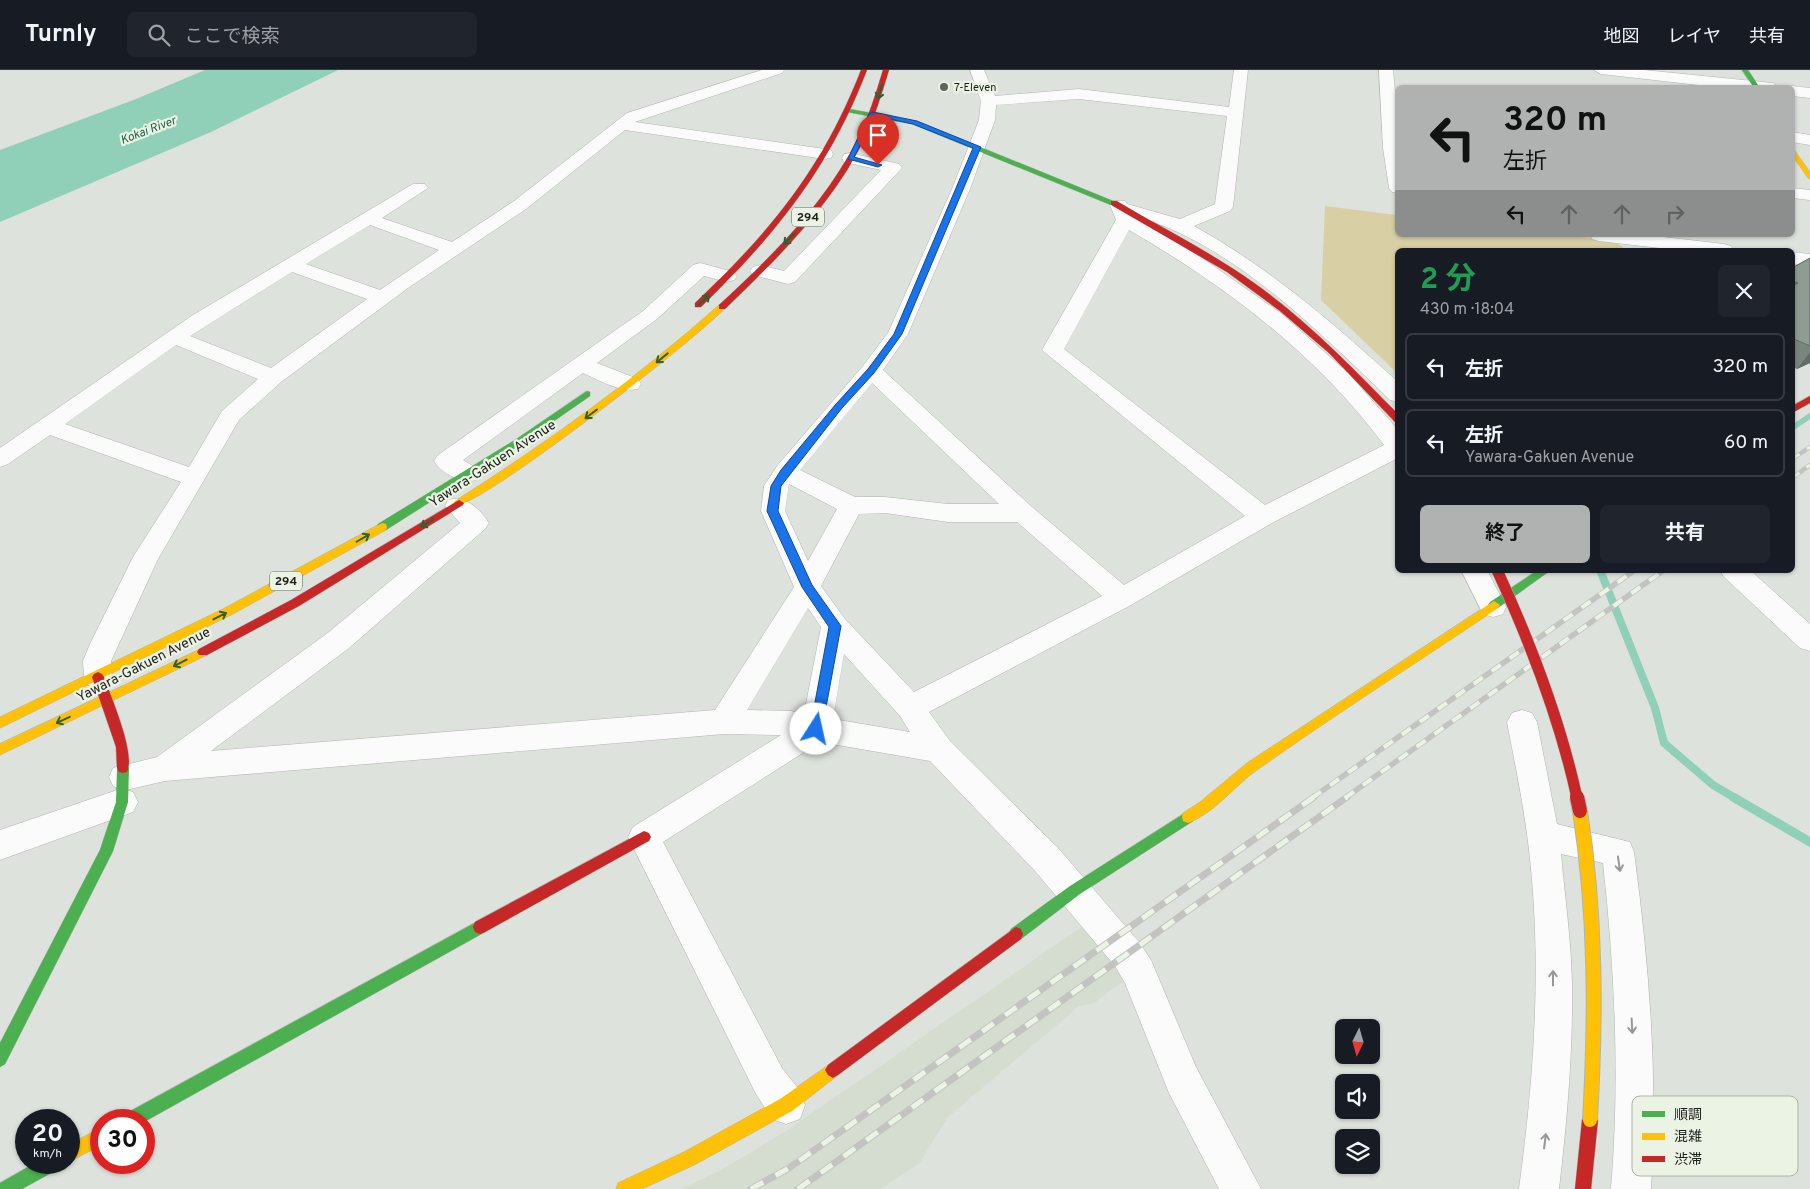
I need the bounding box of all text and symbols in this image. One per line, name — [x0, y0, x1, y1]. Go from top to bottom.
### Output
search box — [127, 12, 477, 57]
text: Turnly — [25, 20, 97, 50]
icon: search — [145, 21, 173, 49]
text: ここで検索 — [185, 25, 280, 49]
text: 地図 — [1604, 26, 1640, 49]
text: レイヤ — [1668, 26, 1721, 49]
text: 共有 — [1749, 26, 1785, 49]
marker: 7-Eleven — [938, 81, 950, 93]
place label: 7-Eleven — [954, 81, 996, 95]
one-way arrow — [875, 84, 885, 100]
text: 320 m — [1503, 99, 1607, 143]
icon: left — [1420, 105, 1485, 170]
water label: Kokai River — [118, 112, 180, 149]
pin — [857, 114, 899, 165]
icon: arrive — [864, 121, 892, 149]
text: 左折 — [1503, 149, 1547, 176]
icon: left — [1502, 200, 1530, 228]
icon: ahead — [1555, 200, 1583, 228]
icon: ahead — [1608, 200, 1636, 228]
icon: right — [1661, 200, 1689, 228]
road number: 294 — [792, 208, 824, 226]
one-way arrow — [783, 232, 795, 245]
text: 2 分 — [1420, 262, 1476, 299]
button: close — [1718, 265, 1770, 317]
one-way arrow — [697, 294, 710, 306]
text: 430 m · 18:04 — [1420, 300, 1514, 320]
one-way arrow — [656, 353, 669, 364]
icon: left — [1422, 353, 1450, 381]
text: 320 m — [1713, 355, 1768, 379]
text: 左折 — [1465, 358, 1503, 382]
one-way arrow — [584, 409, 598, 419]
street label: Yawara-Gakuen Avenue — [426, 417, 559, 512]
text: 左折 — [1465, 424, 1503, 448]
icon: left — [1422, 429, 1450, 457]
text: 60 m — [1724, 431, 1768, 455]
text: Yawara-Gakuen Avenue — [1465, 448, 1634, 468]
button: 終了 — [1420, 505, 1590, 563]
button: 共有 — [1600, 505, 1770, 563]
one-way arrow — [421, 519, 435, 529]
one-way arrow — [355, 533, 370, 543]
road number: 294 — [270, 572, 302, 590]
one-way arrow — [213, 611, 228, 621]
street label: Yawara-Gakuen Avenue — [74, 624, 213, 706]
one-way arrow — [173, 659, 188, 668]
position arrow — [789, 702, 841, 754]
one-way arrow — [56, 716, 71, 726]
one-way arrow — [1614, 856, 1624, 872]
one-way arrow — [1548, 971, 1558, 987]
one-way arrow — [1628, 1018, 1637, 1034]
north arrow — [1335, 1019, 1380, 1064]
map controls — [1335, 1019, 1380, 1174]
button: sound — [1335, 1074, 1380, 1119]
legend — [1632, 1096, 1798, 1176]
text: 順調 — [1674, 1107, 1702, 1124]
speed limit sign: 30 — [90, 1109, 155, 1174]
text: 20 — [32, 1119, 63, 1151]
text: 混雑 — [1674, 1128, 1702, 1146]
button: layers — [1335, 1129, 1380, 1174]
one-way arrow — [1540, 1133, 1550, 1149]
text: km/h — [33, 1146, 62, 1162]
text: 渋滞 — [1674, 1152, 1702, 1169]

